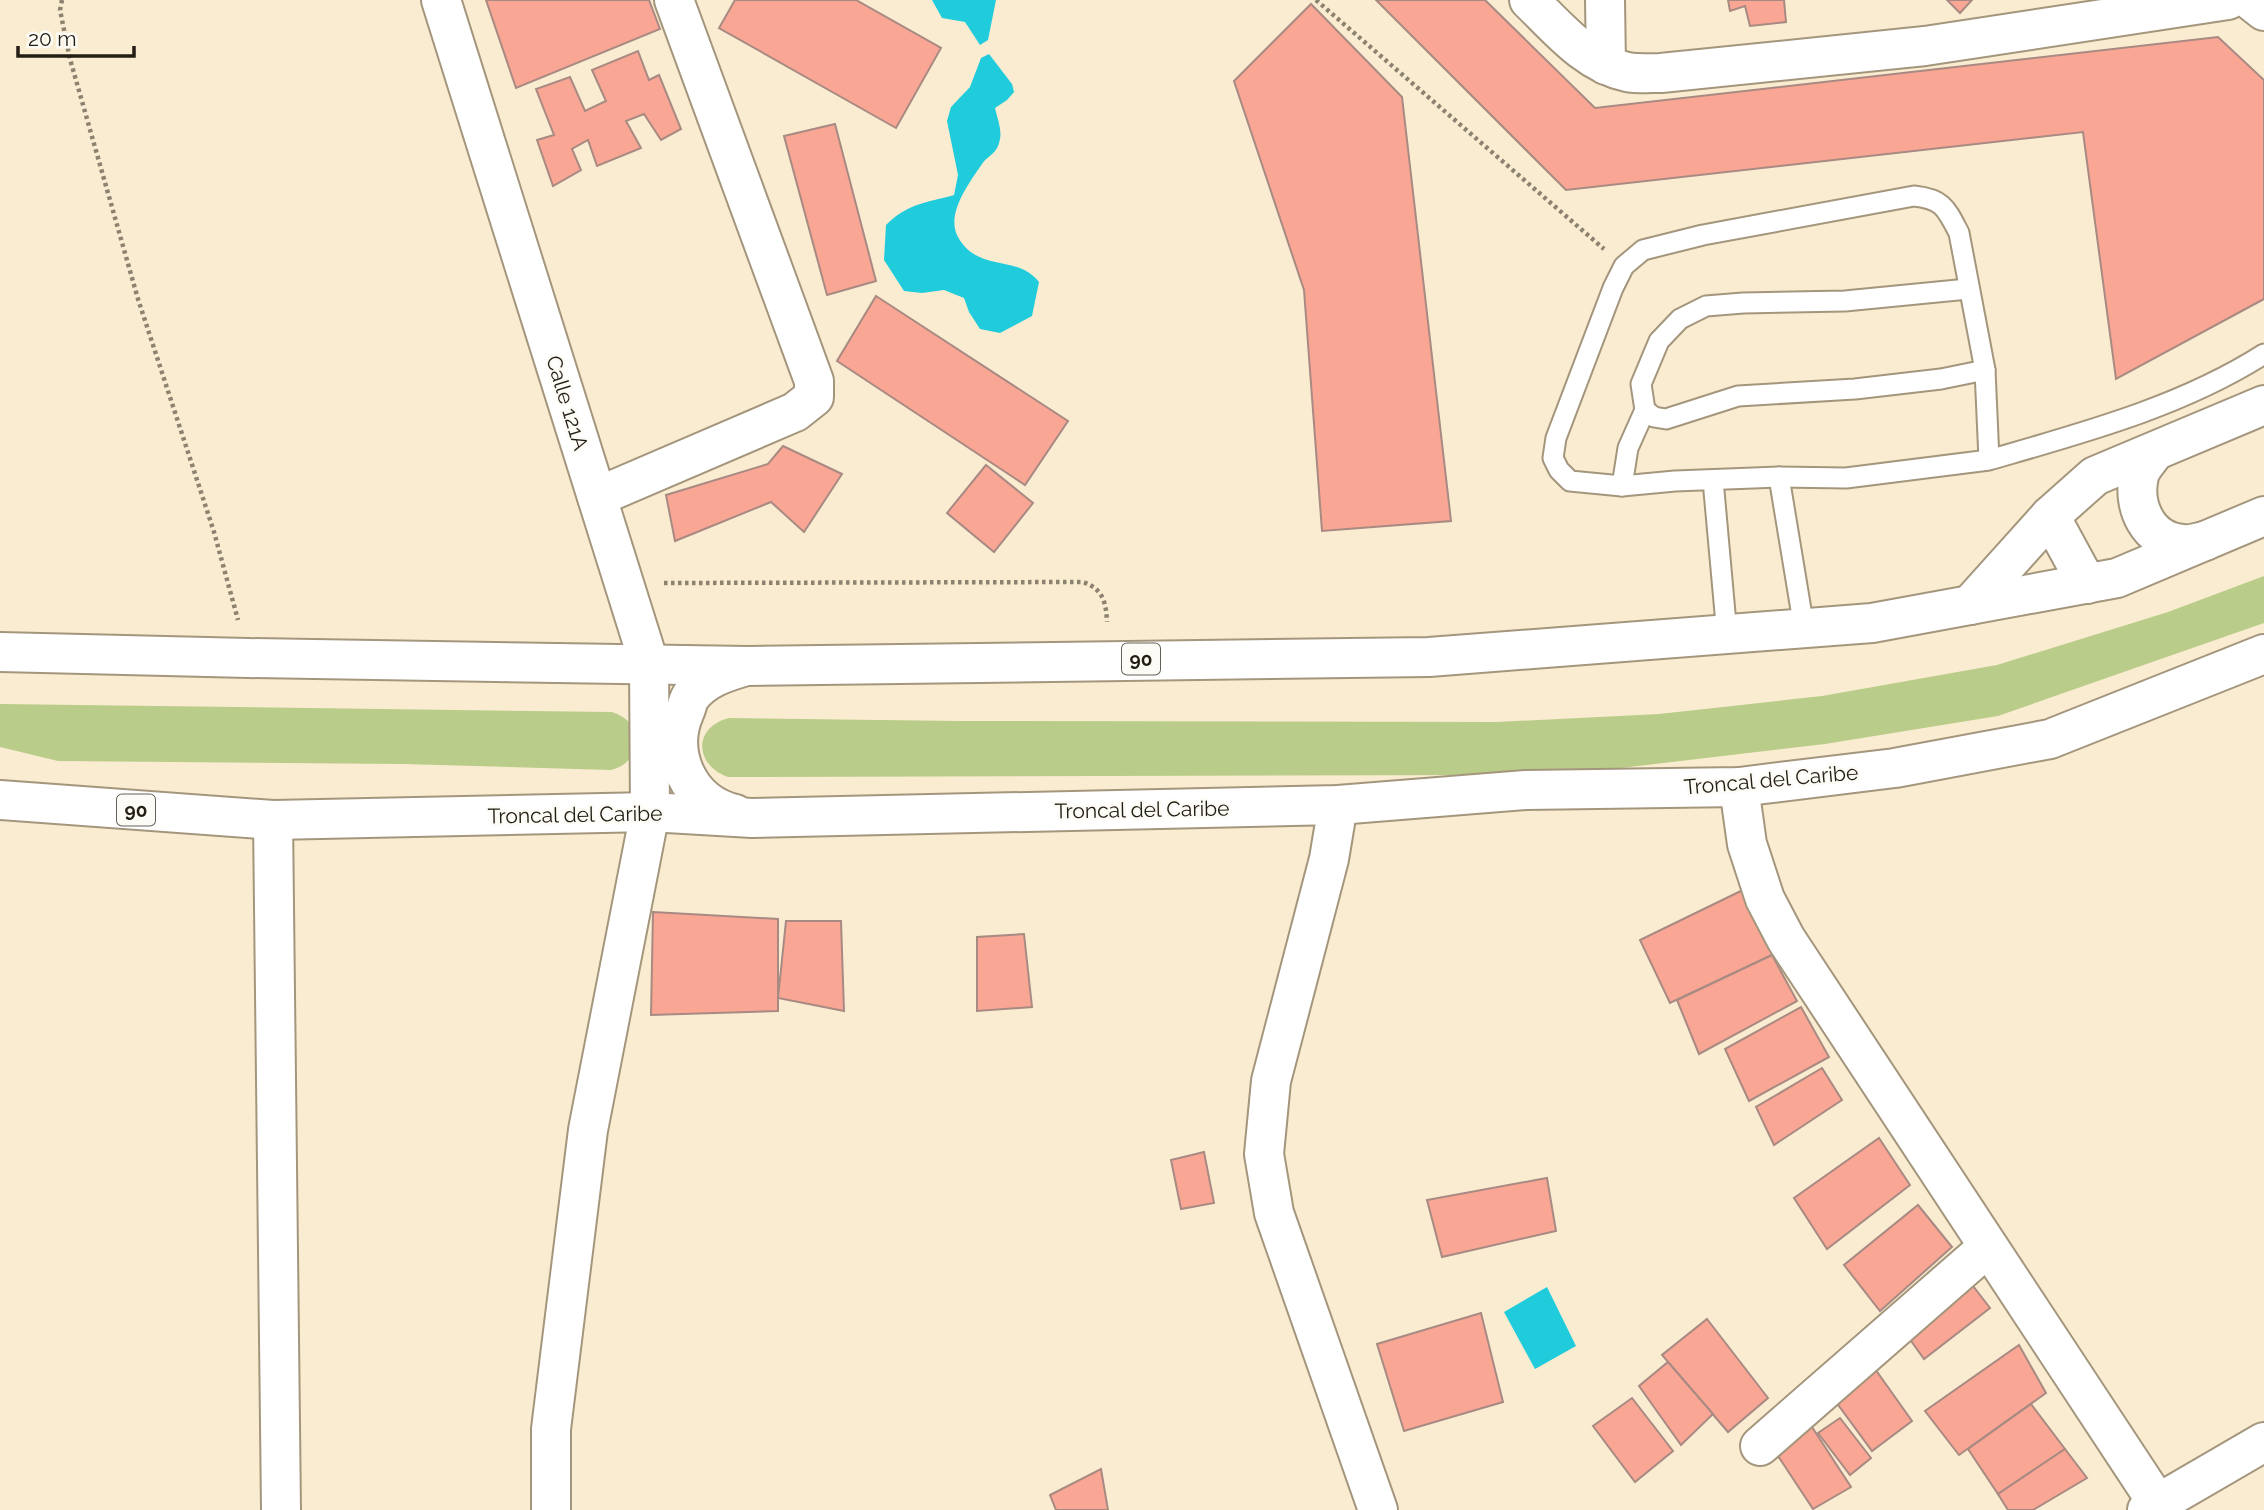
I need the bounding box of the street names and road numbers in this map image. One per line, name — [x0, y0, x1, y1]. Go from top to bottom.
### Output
street label: Calle 121A — [541, 352, 594, 453]
road number: 90 — [1122, 644, 1160, 674]
street label: Troncal del Caribe — [1683, 759, 1859, 800]
road number: 90 — [117, 794, 155, 825]
street label: Troncal del Caribe — [1054, 795, 1230, 824]
street label: Troncal del Caribe — [487, 800, 663, 829]

